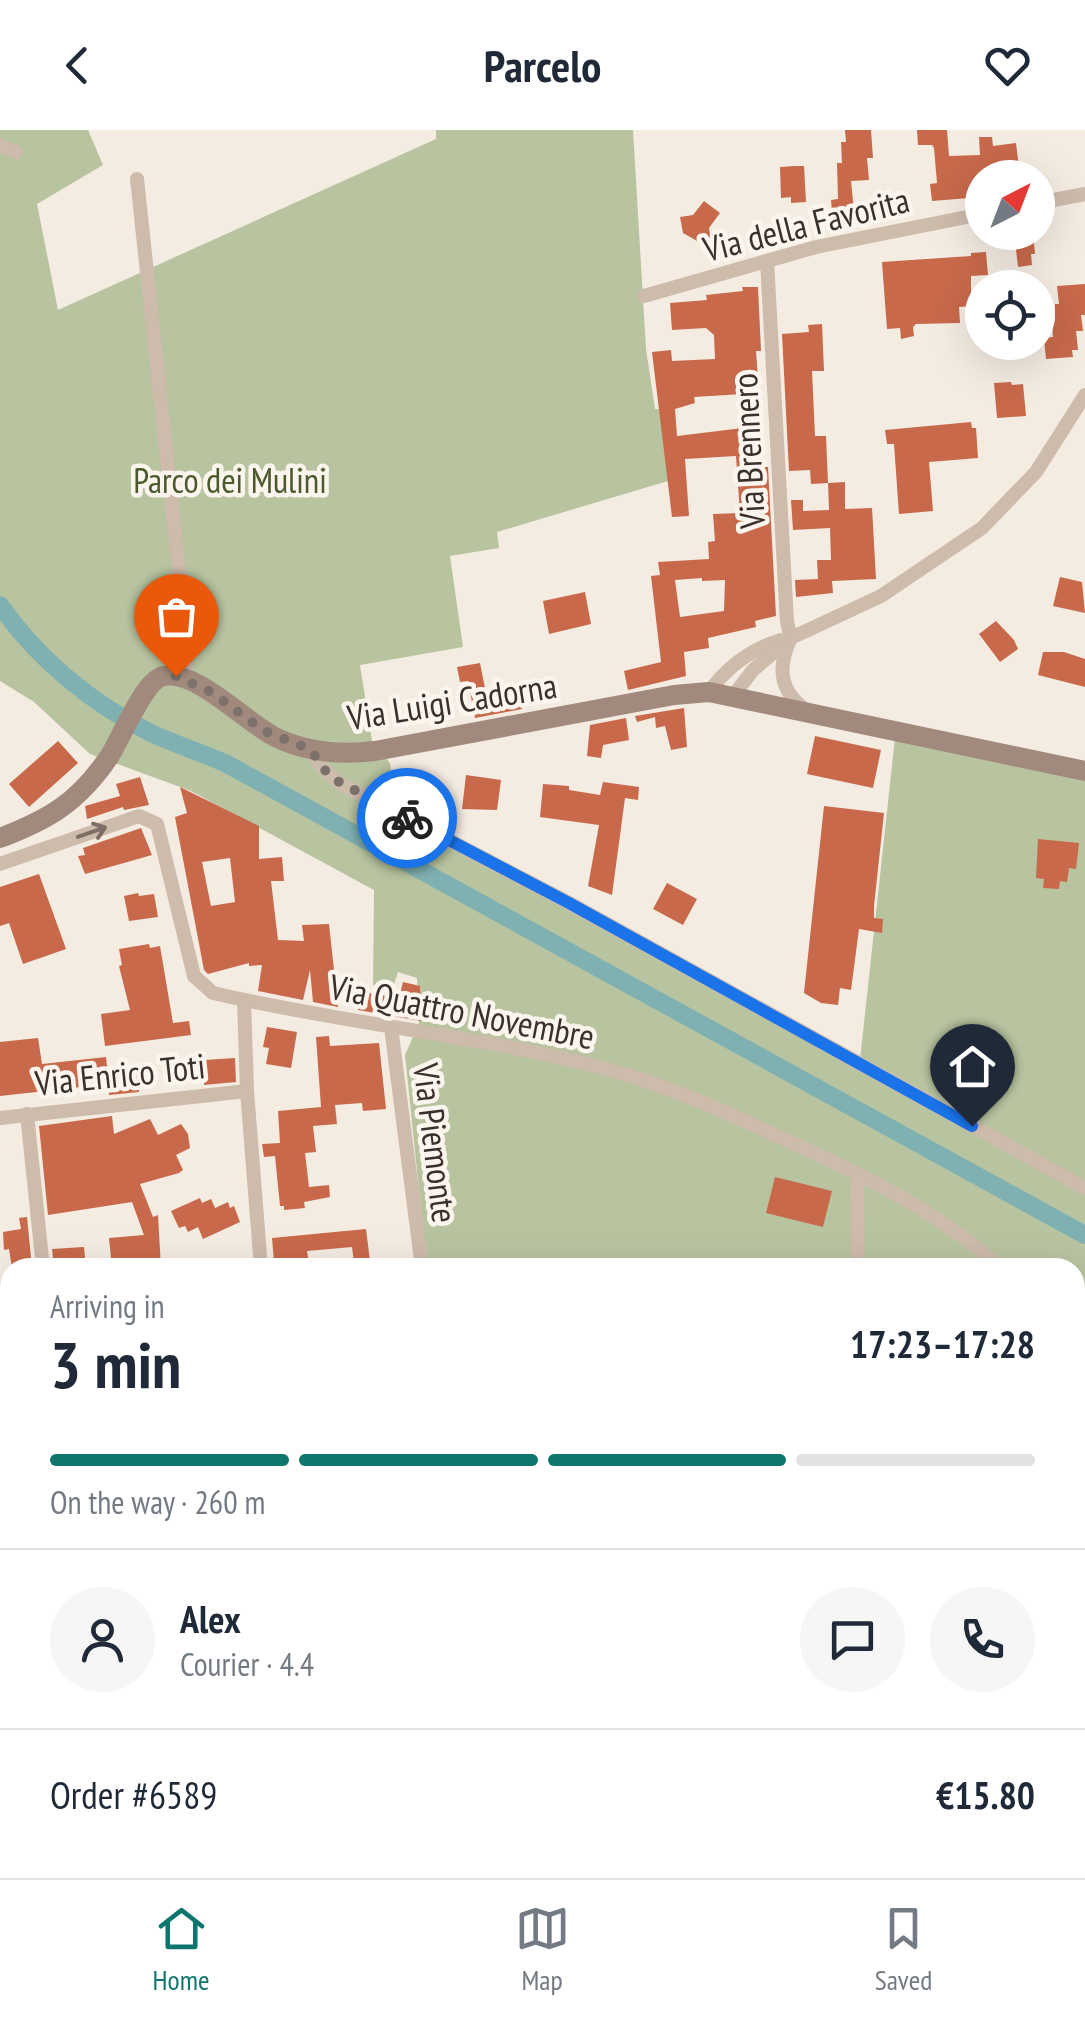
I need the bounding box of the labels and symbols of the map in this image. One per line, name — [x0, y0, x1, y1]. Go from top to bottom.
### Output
north arrow — [965, 160, 1055, 250]
street label: Via della Favorita — [697, 176, 914, 272]
street label: Via Brennero — [721, 372, 775, 531]
park label: Parco dei Mulini — [133, 457, 327, 503]
pin — [134, 574, 219, 677]
street label: Via Luigi Cadorna — [343, 662, 560, 740]
courier — [357, 768, 457, 868]
one-way arrow — [76, 822, 107, 840]
street label: Via Quattro Novembre — [325, 963, 598, 1059]
pin — [930, 1024, 1015, 1127]
street label: Via Enrico Toti — [32, 1042, 207, 1106]
street label: Via Piemonte — [403, 1060, 469, 1225]

